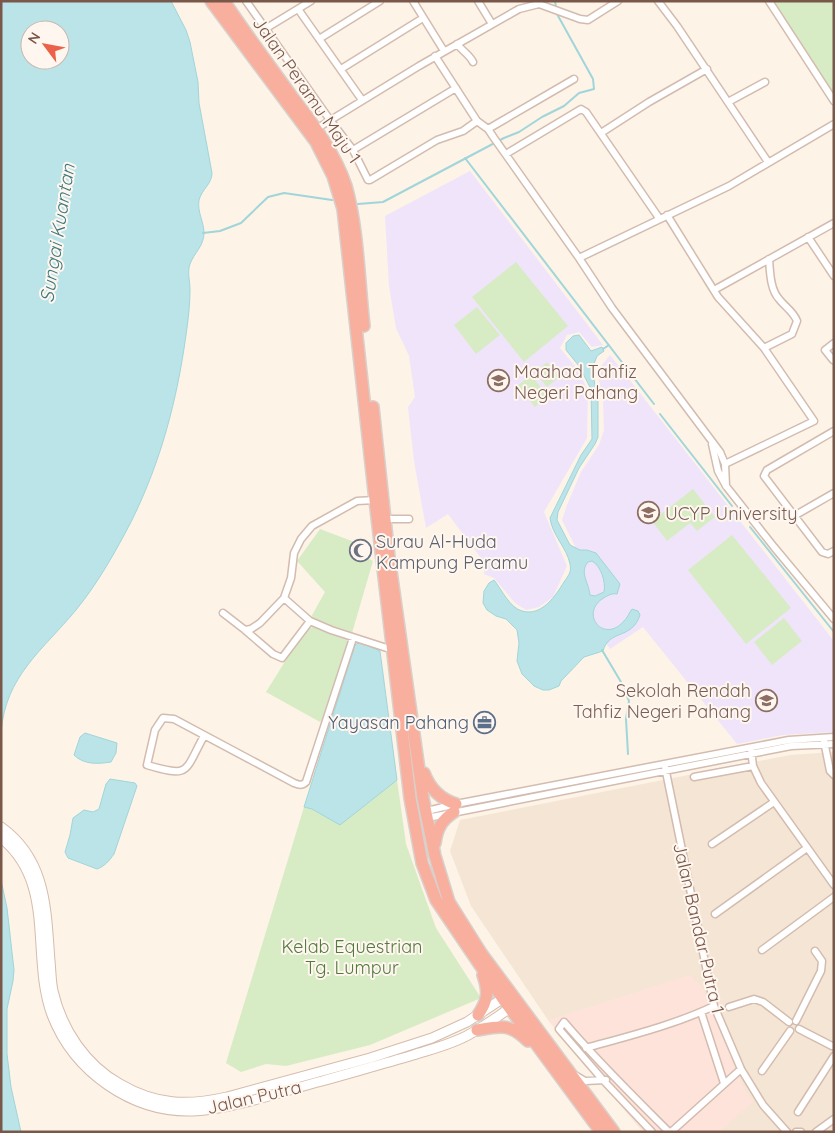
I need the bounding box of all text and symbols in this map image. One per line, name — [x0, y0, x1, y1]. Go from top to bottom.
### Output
street label: Jalan Peramu Maju 1 — [248, 12, 366, 168]
north arrow — [20, 20, 70, 70]
text: N — [24, 29, 44, 47]
water label: Sungai Kuantan — [34, 161, 80, 304]
place label: Maahad Tahfiz Negeri Pahang — [514, 360, 638, 404]
school or university icon: Maahad Tahfiz Negeri Pahang — [486, 369, 510, 393]
school or university icon: UCYP University — [637, 501, 661, 525]
place label: UCYP University — [665, 502, 798, 525]
place label: Surau Al-Huda Kampung Peramu — [376, 530, 528, 574]
mosque icon: Surau Al-Huda Kampung Peramu — [348, 539, 372, 563]
place label: Sekolah Rendah Tahfiz Negeri Pahang — [573, 679, 751, 723]
school or university icon: Sekolah Rendah Tahfiz Negeri Pahang — [755, 688, 779, 712]
office icon: Yayasan Pahang — [473, 710, 497, 734]
place label: Yayasan Pahang — [328, 711, 469, 734]
street label: Jalan Bandar Putra 1 — [668, 840, 730, 1016]
park label: Kelab Equestrian Tg. Lumpur — [282, 935, 422, 979]
street label: Jalan Putra — [205, 1075, 303, 1119]

